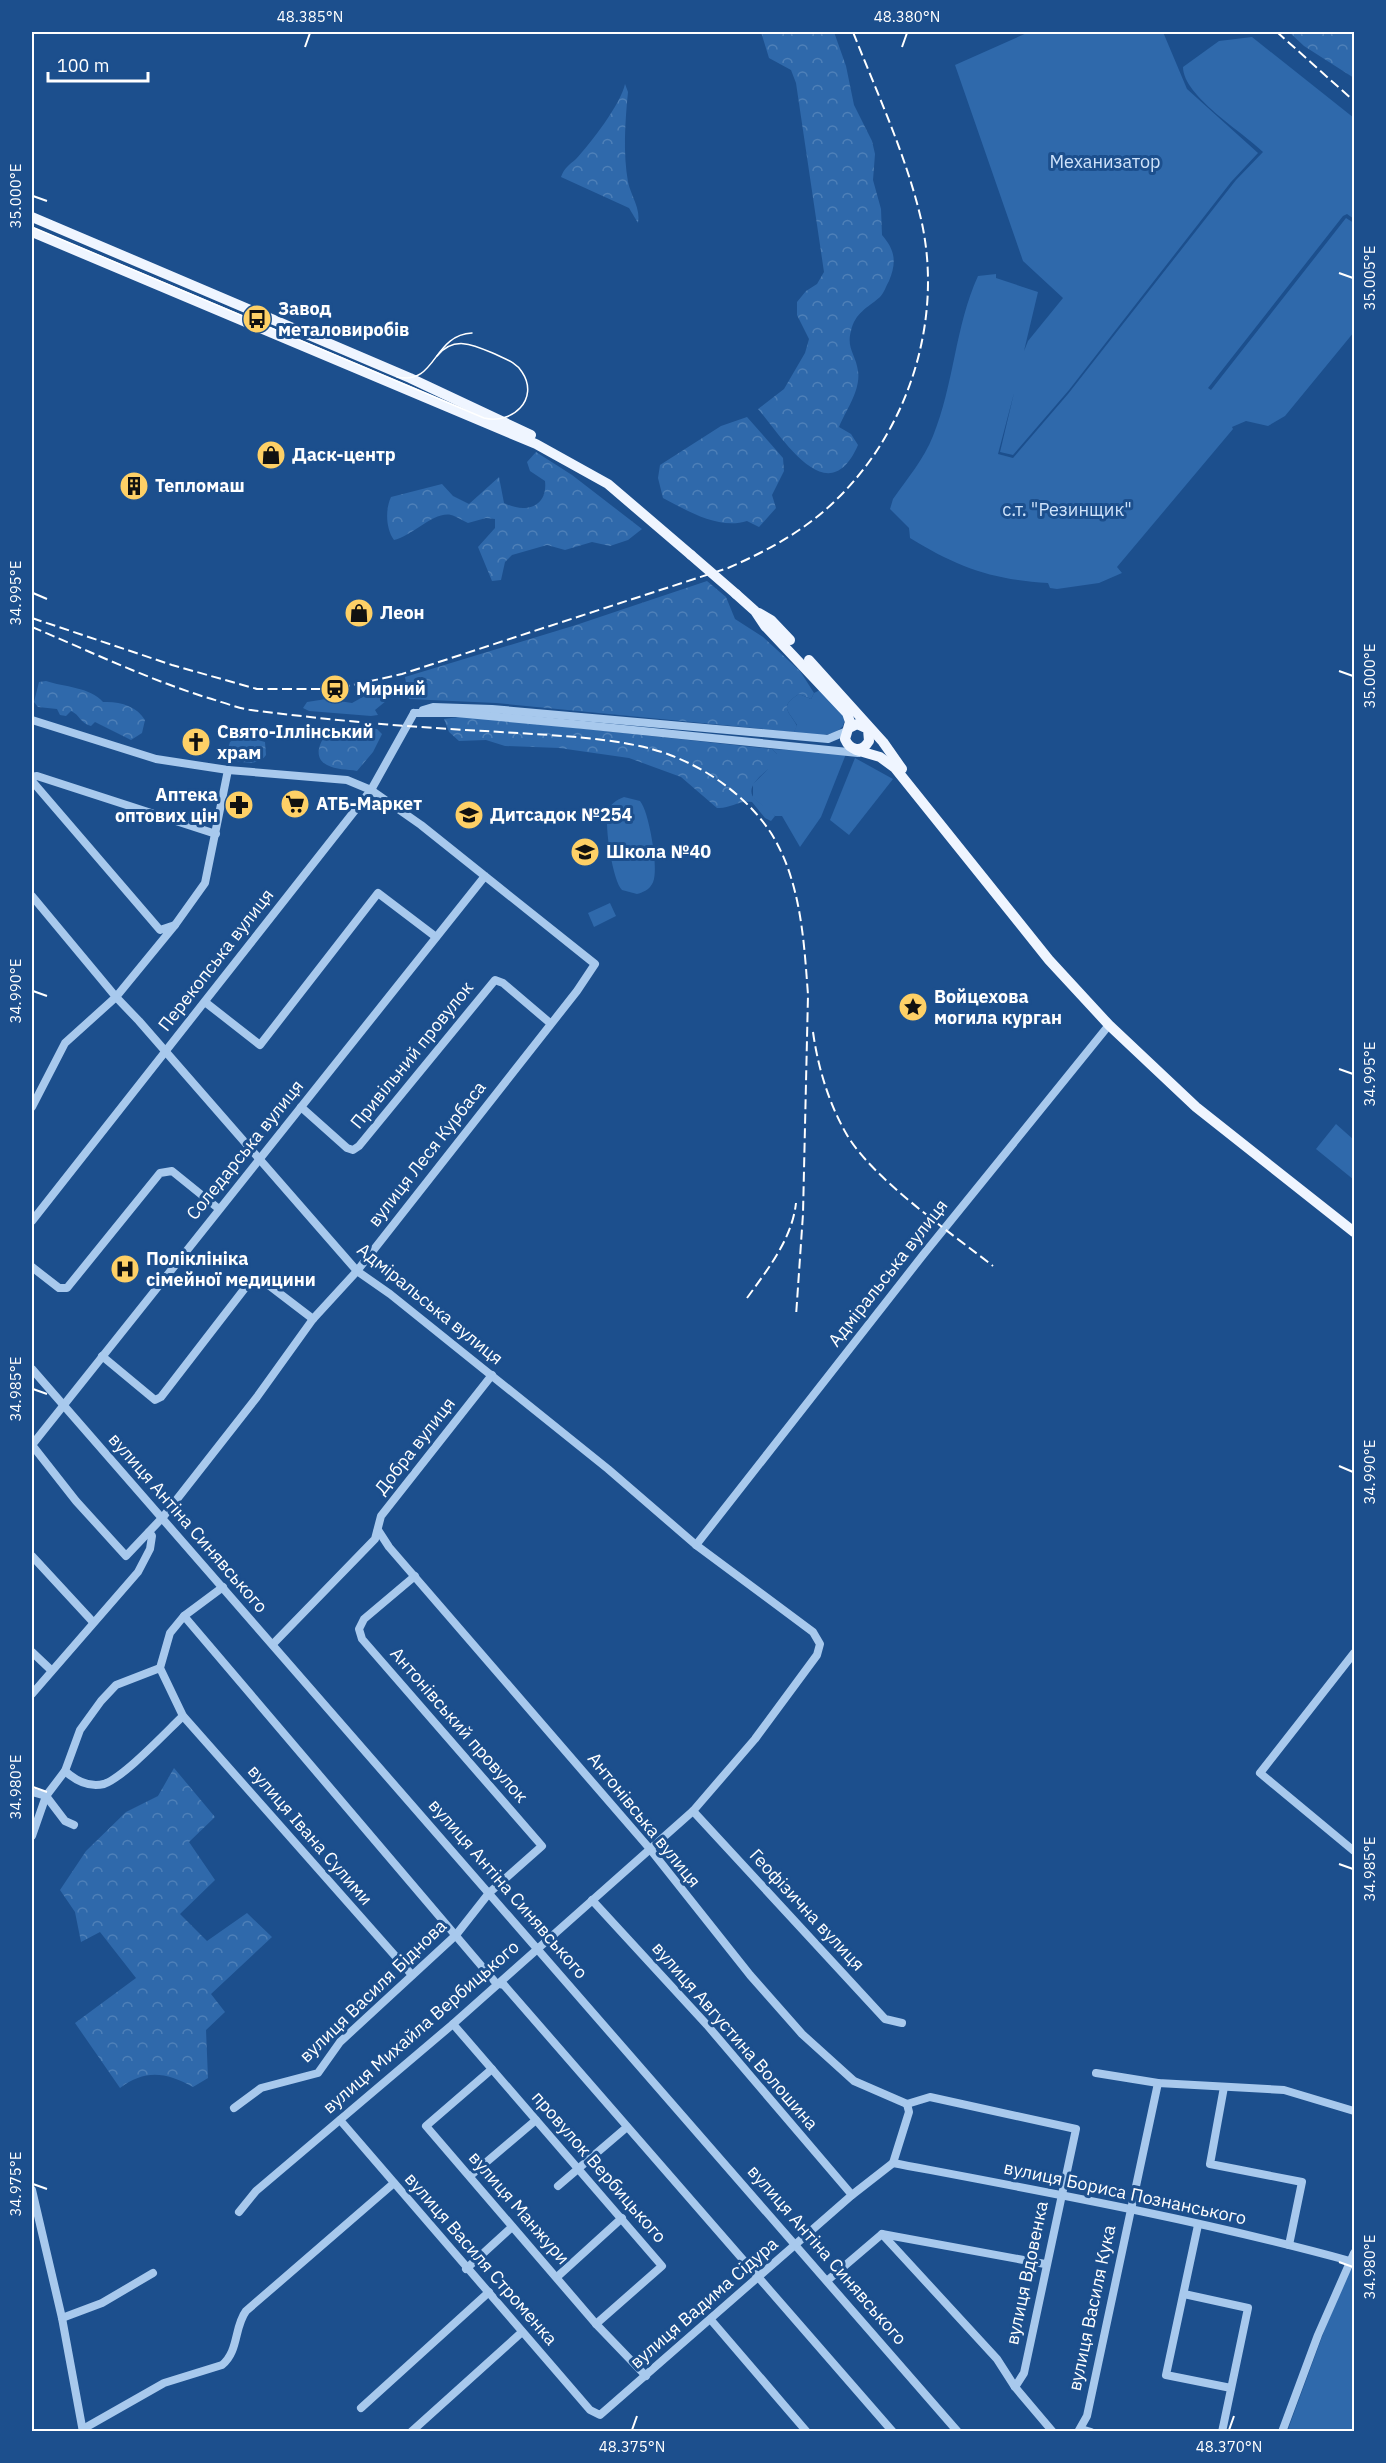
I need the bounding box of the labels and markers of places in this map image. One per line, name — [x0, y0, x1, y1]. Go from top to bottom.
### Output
place label: Завод металовиробів — [278, 297, 409, 341]
bus stop icon: Завод металовиробів — [241, 303, 273, 335]
shop icon: Даск-центр — [255, 439, 287, 471]
place label: Даск-центр — [292, 443, 396, 466]
building icon: Тепломаш — [118, 470, 150, 502]
place label: Тепломаш — [155, 474, 245, 497]
shop icon: Леон — [343, 597, 375, 629]
place label: Леон — [380, 601, 425, 624]
station icon: Мирний — [319, 673, 351, 705]
place label: Мирний — [356, 677, 426, 700]
place label: Свято-Іллінський храм — [217, 720, 374, 764]
church icon: Свято-Іллінський храм — [180, 726, 212, 758]
place label: Аптека оптових цін — [115, 783, 218, 827]
supermarket icon: АТБ-Маркет — [279, 788, 311, 820]
pharmacy icon: Аптека оптових цін — [223, 789, 255, 821]
place label: АТБ-Маркет — [316, 792, 422, 815]
school or university icon: Дитсадок №254 — [453, 799, 485, 831]
place label: Дитсадок №254 — [490, 803, 633, 826]
school or university icon: Школа №40 — [569, 836, 601, 868]
place label: Школа №40 — [606, 840, 711, 863]
place label: Войцехова могила курган — [934, 985, 1062, 1029]
place icon: Войцехова могила курган — [897, 991, 929, 1023]
place label: Поліклініка сімейної медицини — [146, 1247, 316, 1291]
hospital icon: Поліклініка сімейної медицини — [109, 1253, 141, 1285]

